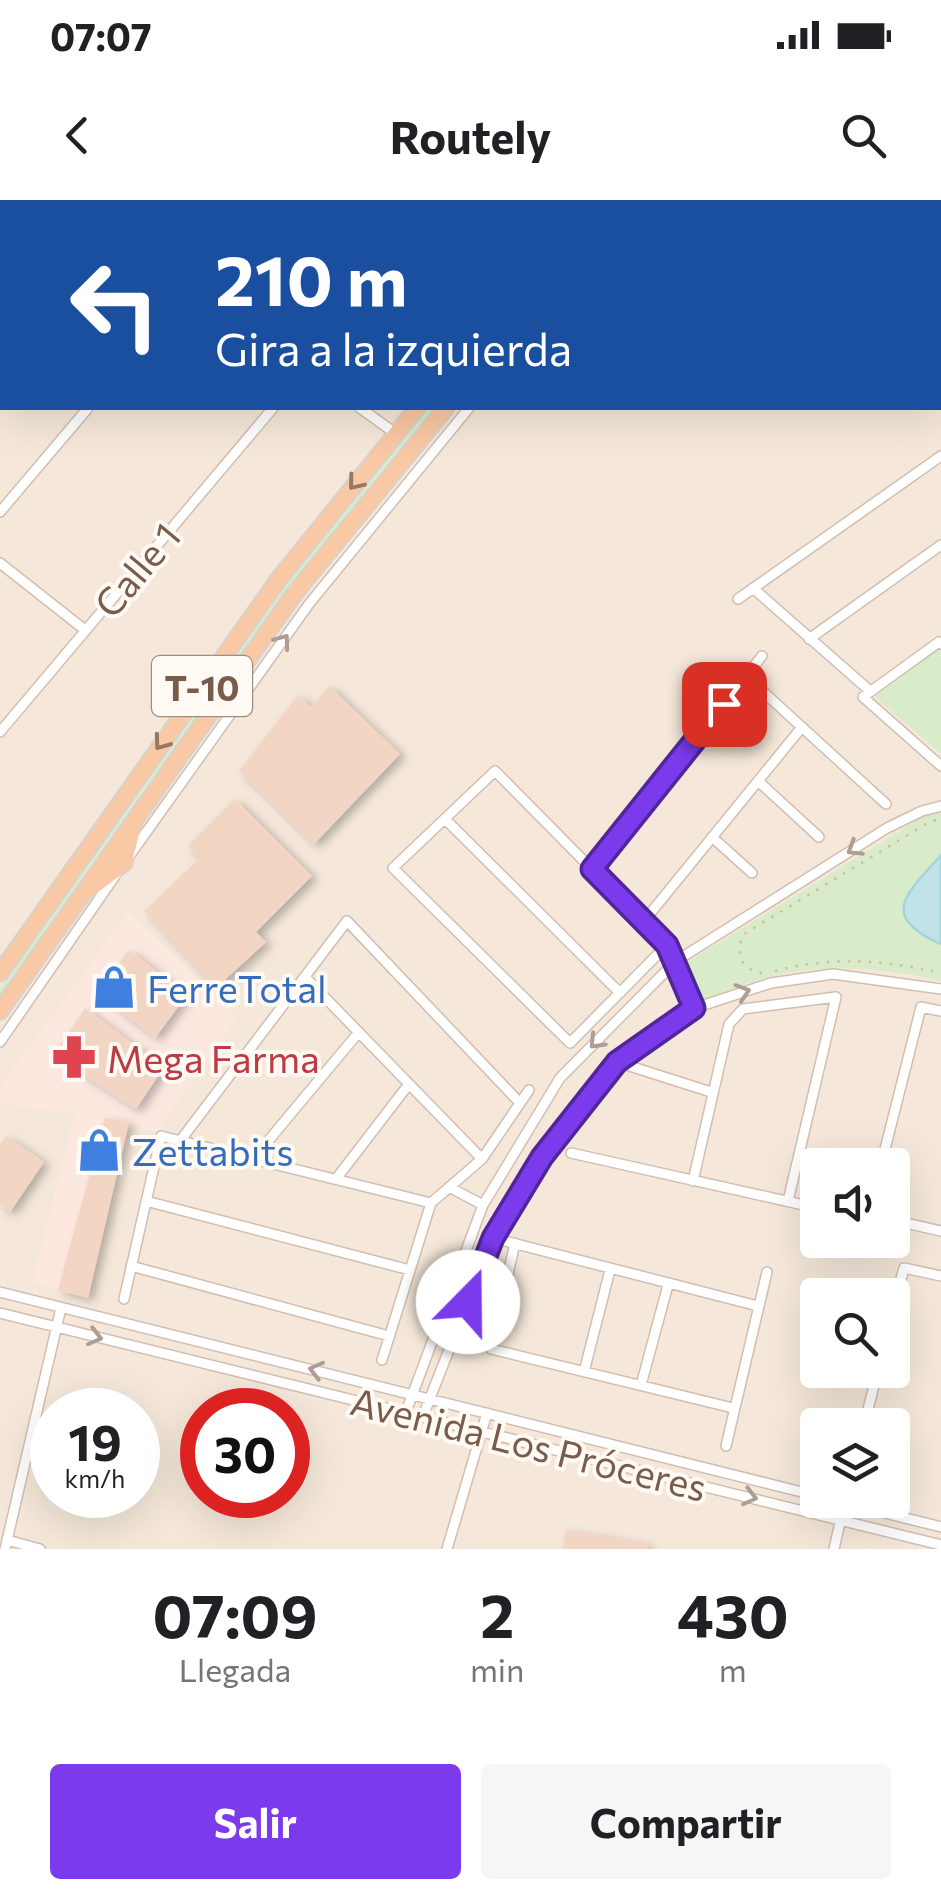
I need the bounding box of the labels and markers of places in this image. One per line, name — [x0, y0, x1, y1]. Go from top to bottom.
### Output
pin — [682, 662, 767, 747]
shop icon: FerreTotal — [90, 963, 138, 1011]
place label: FerreTotal — [147, 964, 327, 1011]
pharmacy icon: Mega Farma — [50, 1033, 98, 1081]
place label: Mega Farma — [107, 1034, 320, 1081]
shop icon: Zettabits — [75, 1126, 123, 1174]
place label: Zettabits — [132, 1127, 293, 1174]

